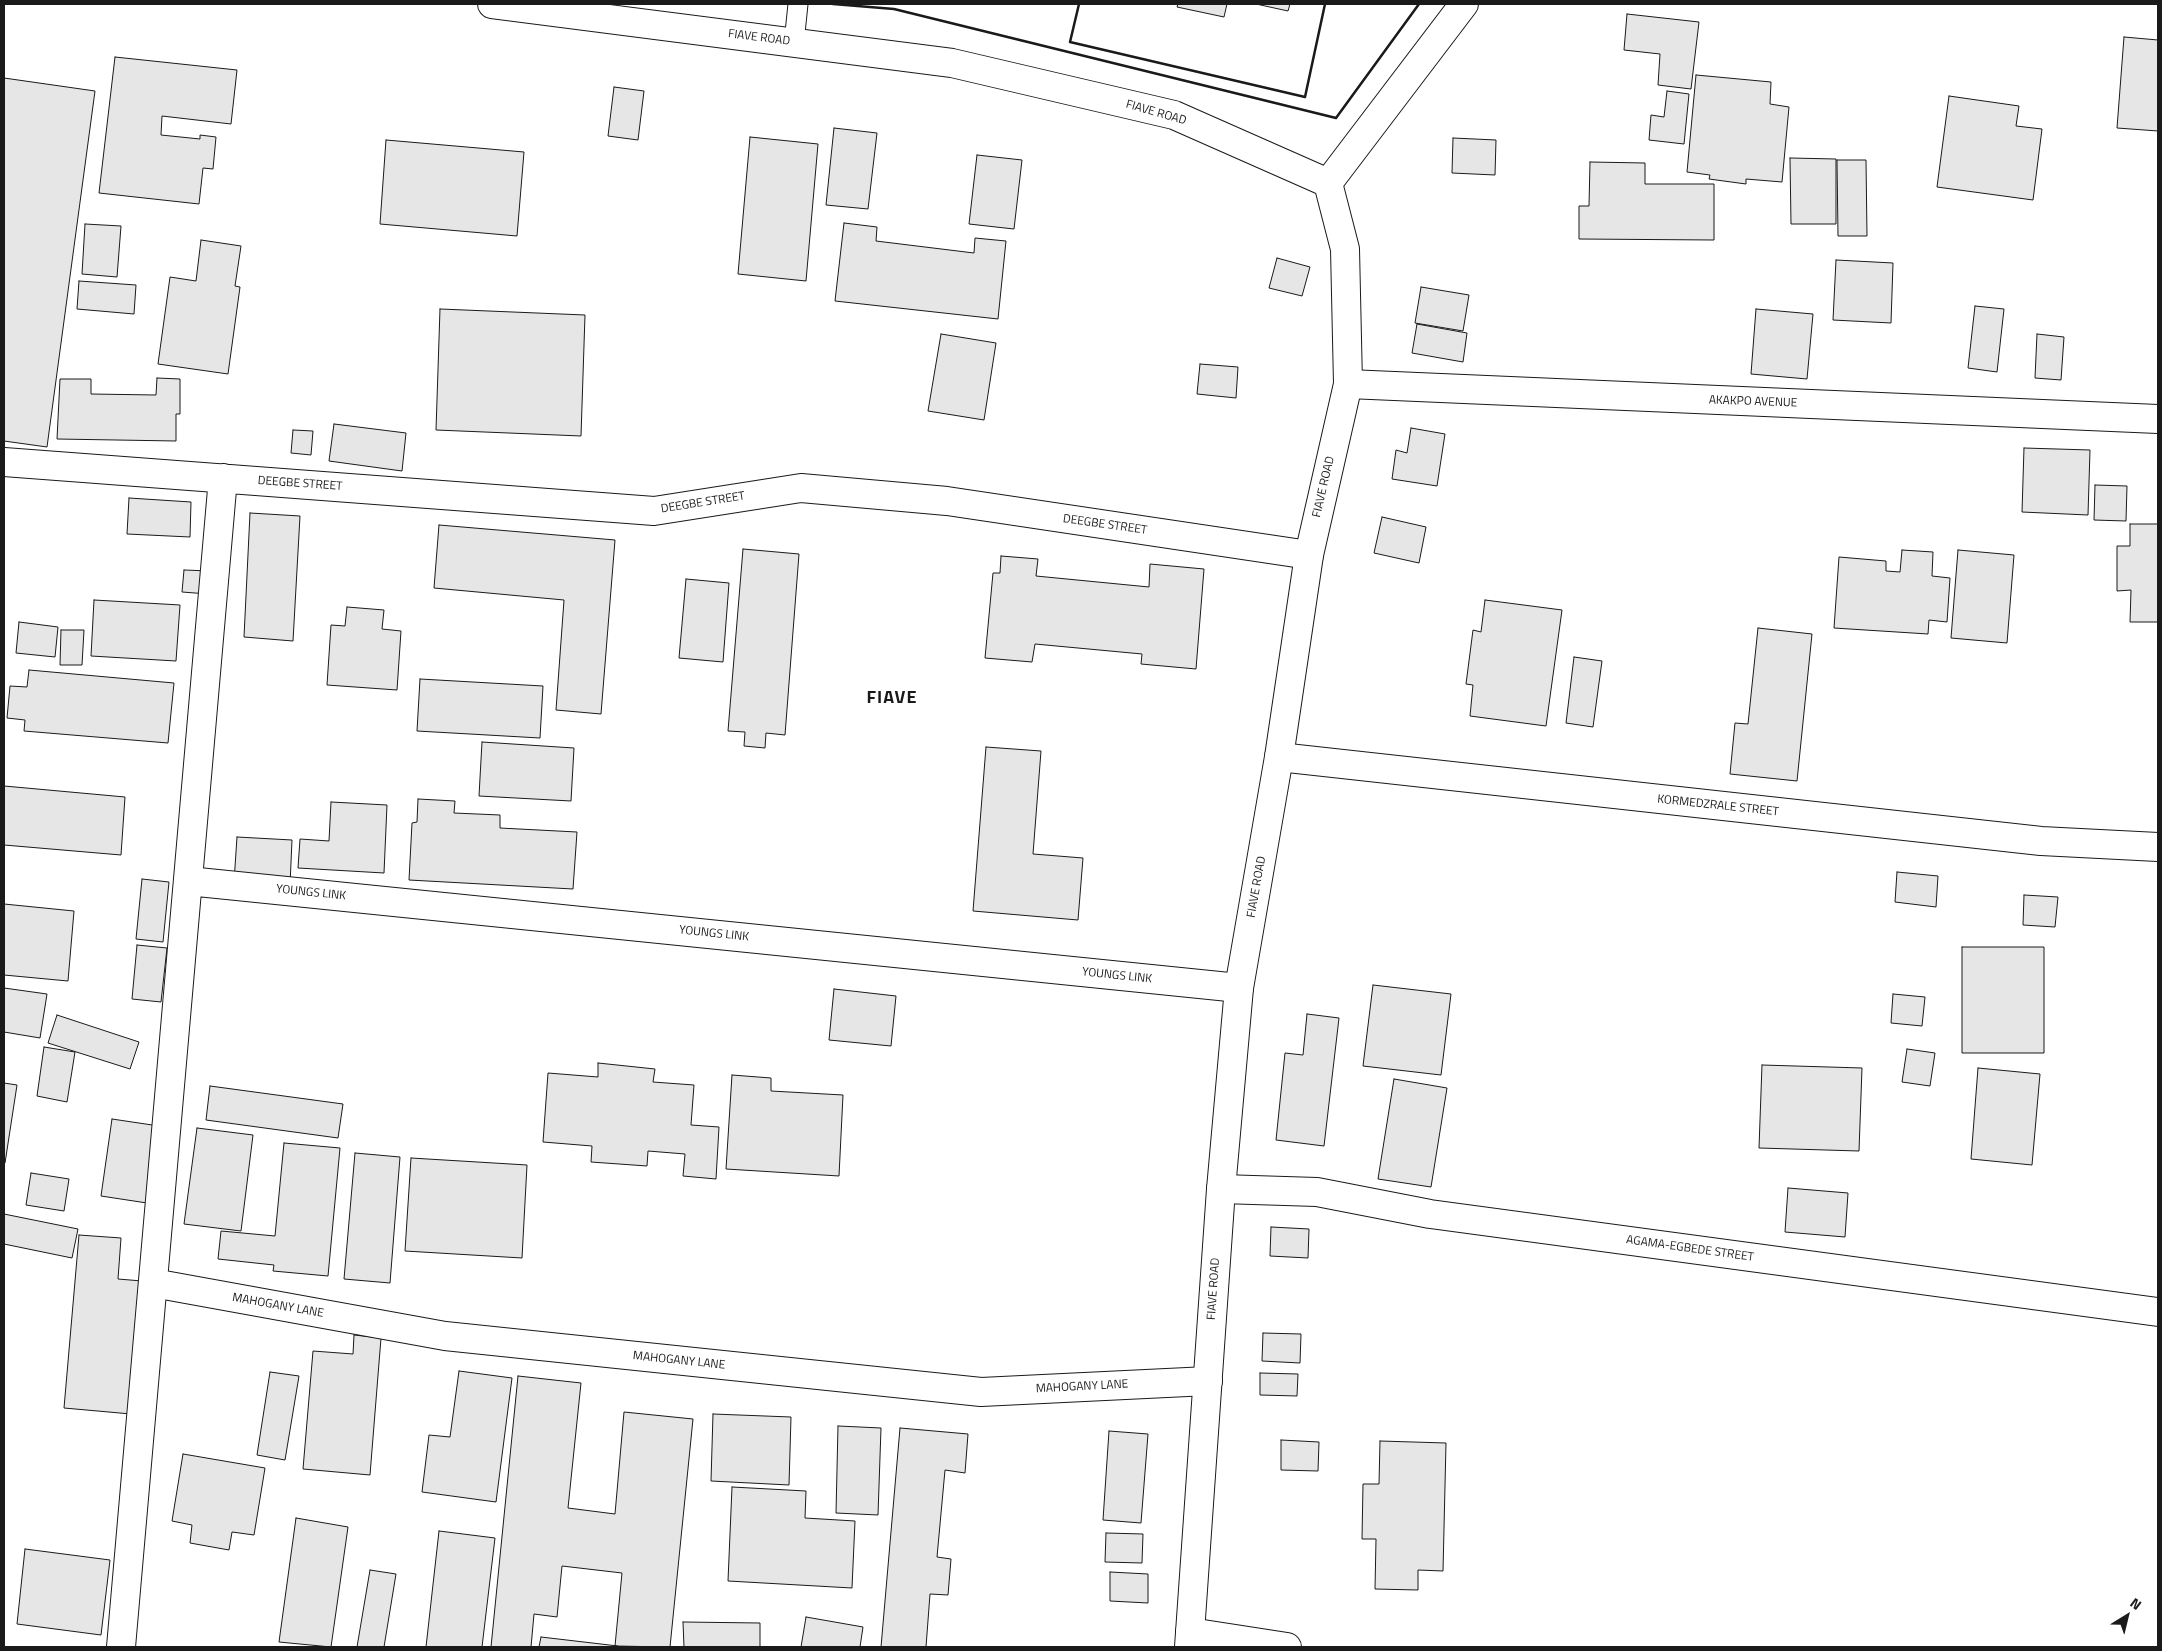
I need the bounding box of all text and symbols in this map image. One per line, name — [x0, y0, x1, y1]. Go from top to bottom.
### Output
street label: FIAVE ROAD — [727, 27, 791, 49]
street label: FIAVE ROAD — [1124, 97, 1188, 129]
street label: AKAKPO AVENUE — [1709, 393, 1797, 411]
street label: FIAVE ROAD — [1310, 455, 1338, 519]
street label: DEEGBE STREET — [257, 474, 343, 494]
street label: DEEGBE STREET — [660, 489, 746, 517]
street label: DEEGBE STREET — [1062, 512, 1148, 538]
district label: FIAVE — [866, 688, 918, 710]
street label: KORMEDZRALE STREET — [1657, 792, 1779, 820]
street label: FIAVE ROAD — [1244, 855, 1270, 919]
street label: YOUNGS LINK — [275, 882, 347, 904]
street label: YOUNGS LINK — [678, 923, 750, 945]
street label: YOUNGS LINK — [1081, 965, 1153, 987]
street label: AGAMA-EGBEDE STREET — [1625, 1233, 1755, 1265]
street label: FIAVE ROAD — [1205, 1257, 1223, 1321]
street label: MAHOGANY LANE — [231, 1291, 325, 1321]
street label: MAHOGANY LANE — [632, 1349, 726, 1373]
street label: MAHOGANY LANE — [1035, 1377, 1129, 1397]
north arrow — [2102, 1591, 2152, 1641]
text: N — [2126, 1592, 2146, 1615]

